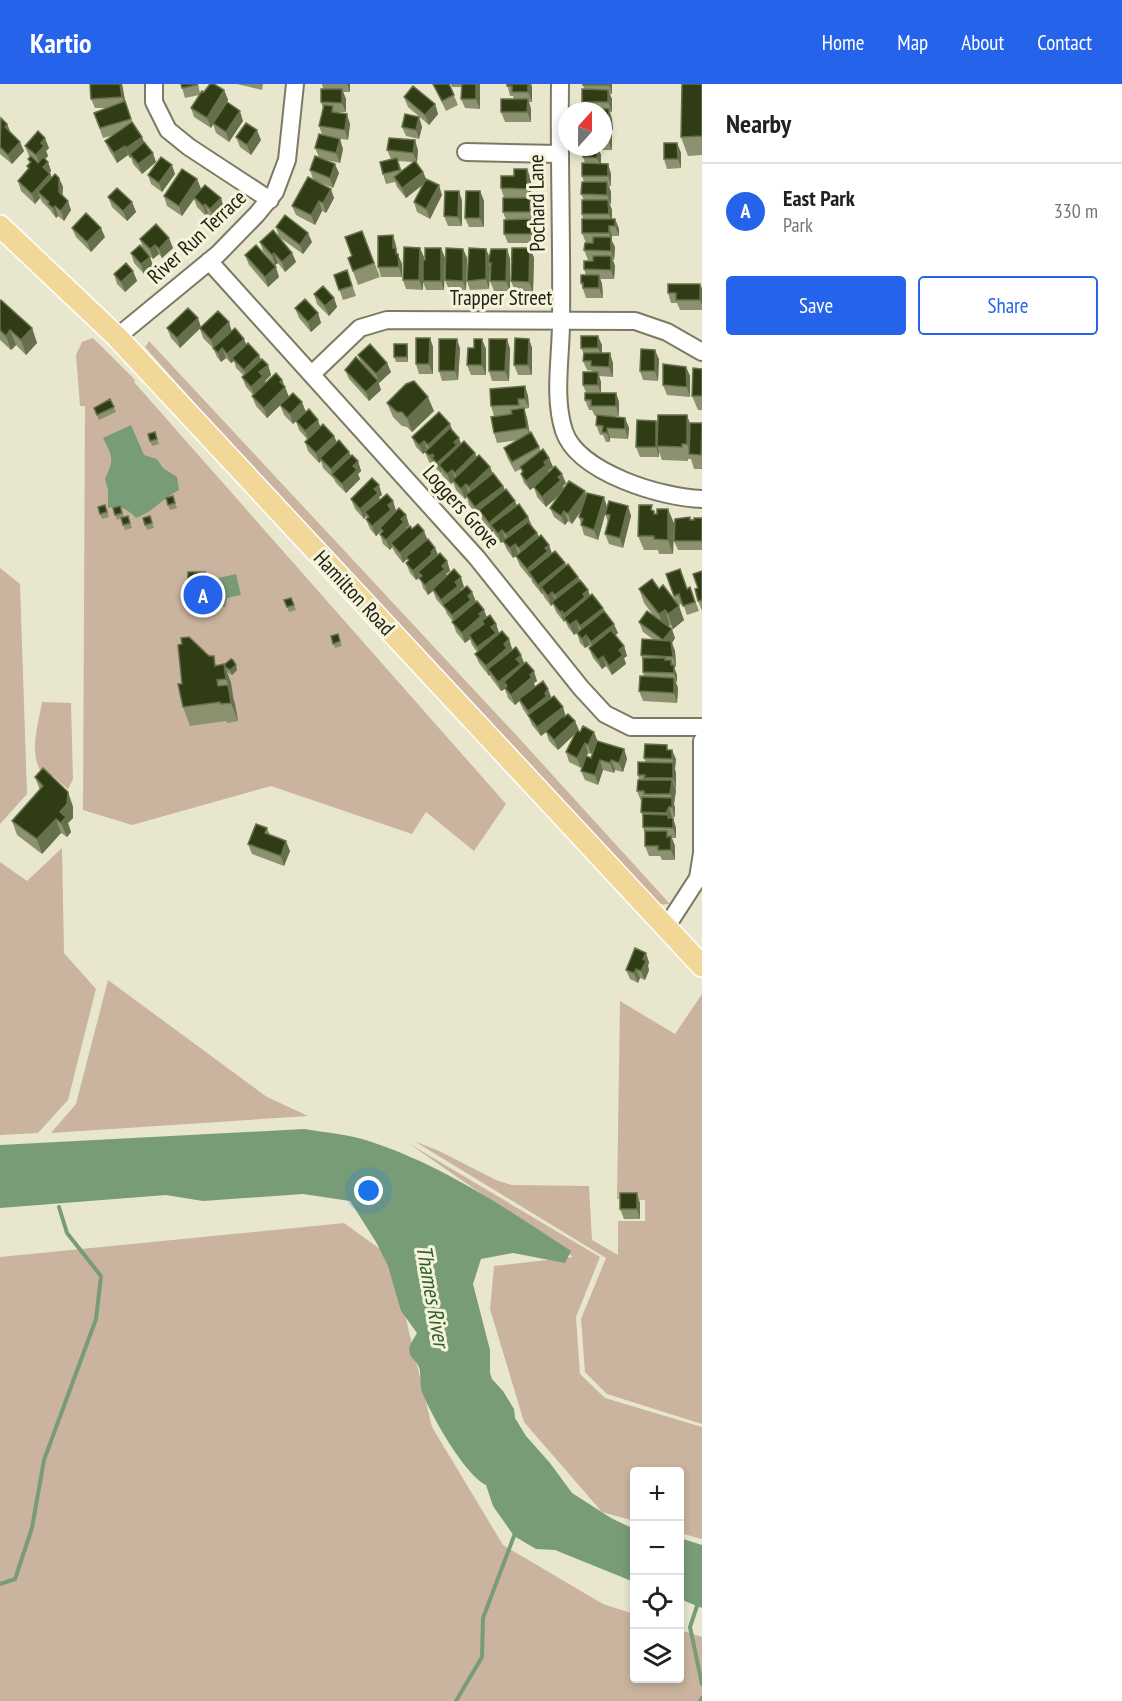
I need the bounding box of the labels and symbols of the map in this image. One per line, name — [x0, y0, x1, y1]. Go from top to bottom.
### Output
north arrow — [558, 102, 612, 156]
street label: Pochard Lane — [522, 154, 551, 252]
street label: River Run Terrace — [142, 184, 252, 289]
street label: Trapper Street — [450, 284, 552, 311]
street label: Loggers Grove — [417, 459, 506, 554]
street label: Hamilton Road — [308, 544, 401, 641]
pin: A — [184, 572, 222, 618]
your location — [354, 1176, 383, 1205]
water label: Thames River — [410, 1243, 456, 1352]

